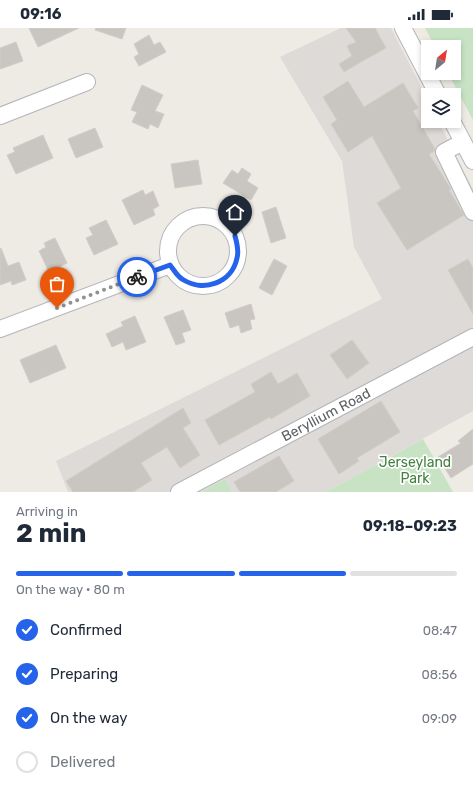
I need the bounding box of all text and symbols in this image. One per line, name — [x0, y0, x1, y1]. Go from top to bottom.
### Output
text: 09:16 — [20, 5, 61, 23]
north arrow — [421, 40, 461, 80]
map controls — [421, 40, 461, 128]
button: layers — [421, 88, 461, 128]
pin — [218, 195, 252, 236]
icon: home — [224, 201, 246, 223]
courier — [117, 257, 157, 297]
icon: bike — [126, 266, 148, 288]
pin — [40, 267, 74, 308]
icon: bag — [46, 273, 68, 295]
street label: Beryllium Road — [279, 385, 373, 445]
park label: Jerseyland Park — [379, 454, 451, 487]
text: Arriving in — [16, 504, 78, 519]
text: 09:18–09:23 — [363, 517, 457, 535]
text: 2 min — [16, 518, 86, 549]
text: On the way · 80 m — [16, 582, 125, 597]
icon: check — [16, 619, 38, 641]
text: Confirmed — [50, 621, 122, 639]
text: 08:47 — [423, 623, 457, 638]
icon: check — [16, 663, 38, 685]
text: Preparing — [50, 665, 118, 683]
text: 08:56 — [422, 667, 457, 682]
icon: check — [16, 707, 38, 729]
text: On the way — [50, 709, 128, 727]
text: 09:09 — [422, 711, 457, 726]
text: Delivered — [50, 753, 115, 771]

